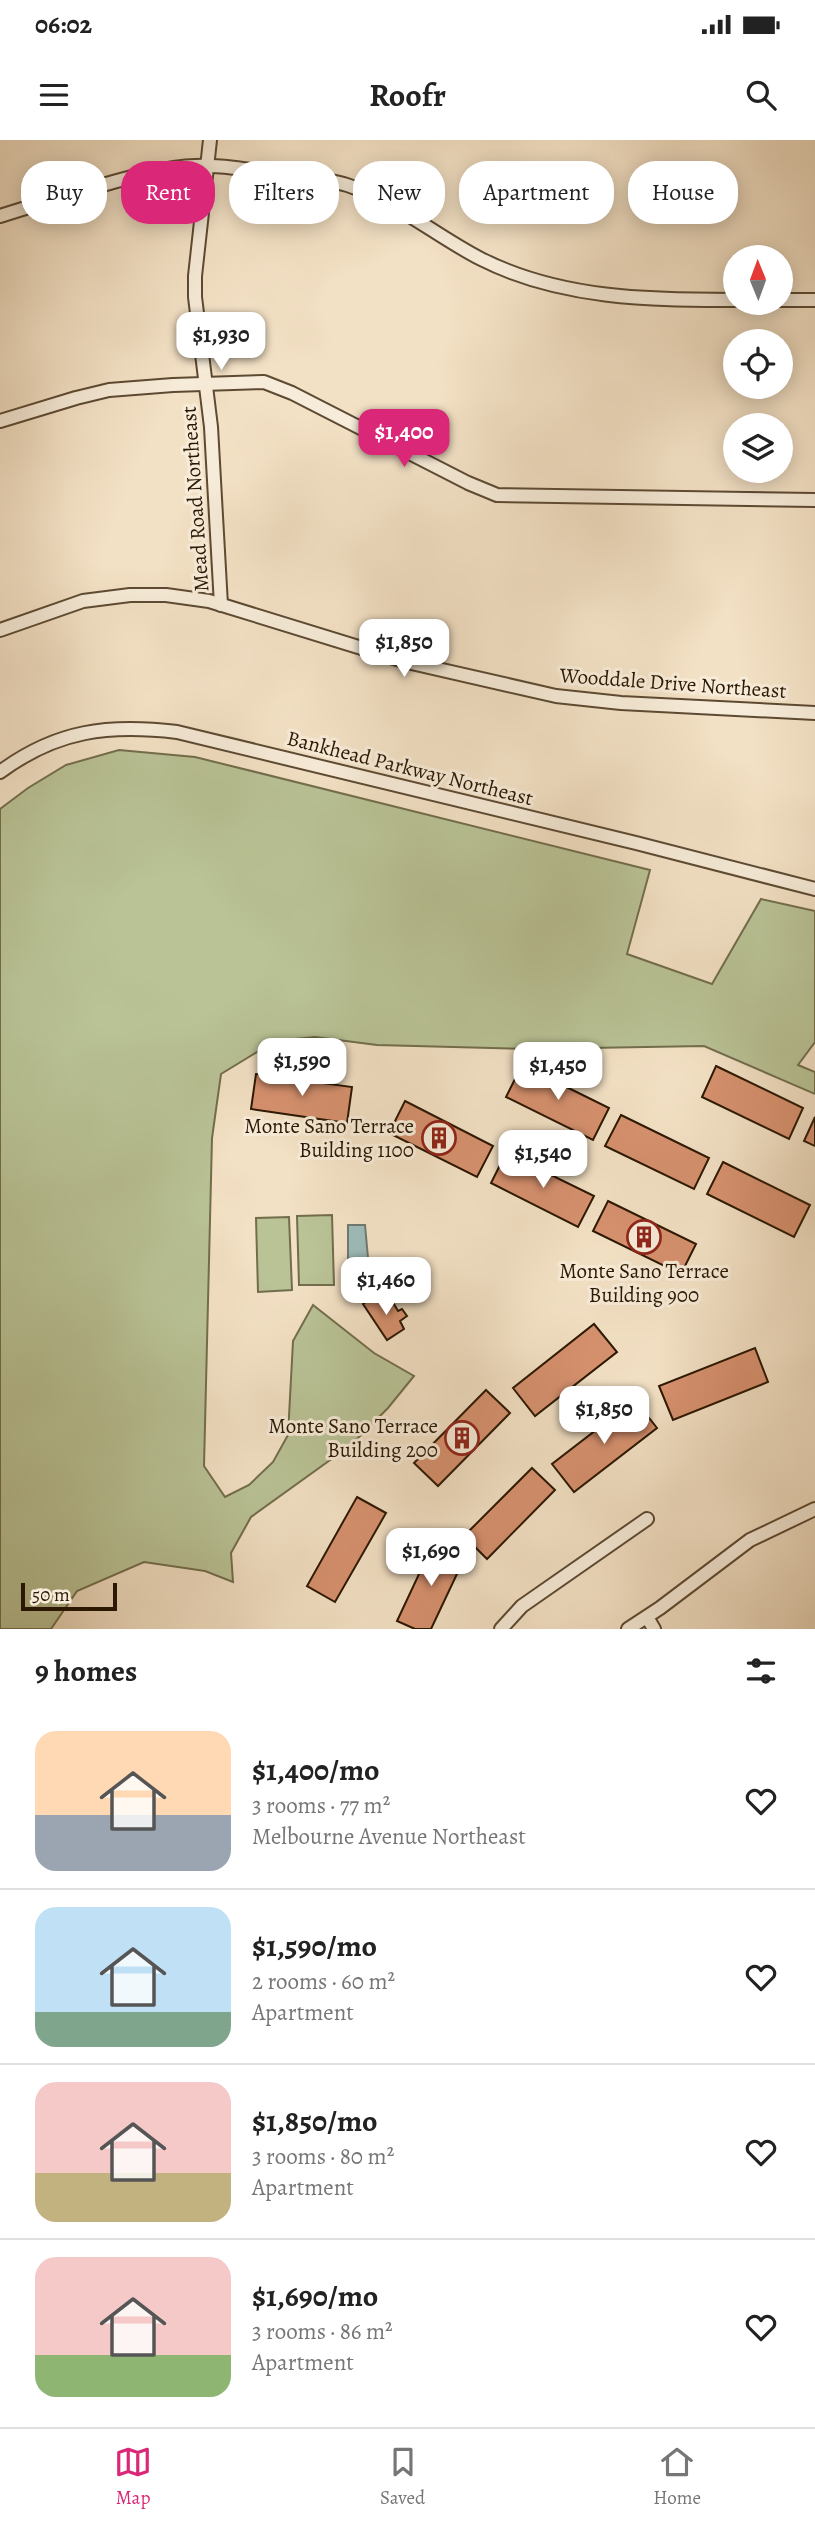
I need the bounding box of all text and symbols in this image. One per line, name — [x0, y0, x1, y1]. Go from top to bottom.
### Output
text: 06:02 — [35, 7, 92, 42]
text: Roofr — [369, 73, 446, 117]
icon: menu — [35, 76, 73, 114]
icon: search — [742, 76, 780, 114]
chip: Buy — [21, 161, 107, 224]
chip: Rent — [121, 161, 215, 224]
chip: Filters — [229, 161, 339, 224]
chip: New — [353, 161, 445, 224]
chip: Apartment — [459, 161, 614, 224]
chip: House — [628, 161, 738, 224]
north arrow — [723, 245, 793, 315]
map controls — [723, 245, 793, 483]
pin: $1,930 — [164, 313, 278, 372]
text: $1,930 — [192, 319, 250, 350]
button: locate — [723, 329, 793, 399]
street label: Mead Road Northeast — [175, 405, 215, 593]
pin: $1,400 — [347, 410, 461, 469]
button: layers — [723, 413, 793, 483]
text: $1,400 — [374, 416, 434, 447]
pin: $1,850 — [347, 620, 461, 679]
text: $1,850 — [375, 626, 433, 657]
street label: Wooddale Drive Northeast — [558, 661, 787, 705]
street label: Bankhead Parkway Northeast — [284, 724, 536, 812]
pin: $1,590 — [245, 1038, 359, 1098]
pin: $1,450 — [501, 1042, 615, 1102]
text: $1,590 — [273, 1045, 331, 1076]
text: $1,450 — [529, 1049, 587, 1080]
place label: Monte Sano Terrace Building 1100 — [244, 1112, 414, 1164]
building icon: Monte Sano Terrace Building 1100 — [420, 1119, 458, 1157]
pin: $1,540 — [486, 1130, 600, 1190]
text: $1,540 — [514, 1137, 572, 1168]
building icon: Monte Sano Terrace Building 900 — [625, 1218, 663, 1256]
place label: Monte Sano Terrace Building 900 — [559, 1257, 729, 1309]
pin: $1,460 — [329, 1258, 443, 1317]
text: $1,460 — [357, 1264, 415, 1295]
pin: $1,850 — [547, 1386, 661, 1446]
text: $1,850 — [575, 1393, 633, 1424]
place label: Monte Sano Terrace Building 200 — [268, 1412, 438, 1464]
building icon: Monte Sano Terrace Building 200 — [443, 1419, 481, 1457]
pin: $1,690 — [374, 1528, 488, 1588]
text: $1,690 — [402, 1535, 460, 1566]
scale bar — [21, 1580, 117, 1612]
text: 50 m — [32, 1582, 70, 1608]
text: 9 homes — [35, 1651, 137, 1691]
icon: filters — [742, 1652, 780, 1690]
text: $1,400/mo — [252, 1750, 380, 1790]
icon: home — [91, 1759, 175, 1843]
icon: heart — [742, 1782, 780, 1820]
text: 3 rooms · 77 m² — [252, 1790, 390, 1821]
text: Melbourne Avenue Northeast — [252, 1821, 526, 1852]
text: $1,590/mo — [252, 1926, 377, 1966]
icon: home — [91, 1935, 175, 2019]
icon: heart — [742, 1958, 780, 1996]
text: 2 rooms · 60 m² — [252, 1966, 395, 1997]
text: Apartment — [252, 1997, 354, 2028]
text: $1,850/mo — [252, 2101, 378, 2141]
icon: home — [91, 2110, 175, 2194]
icon: heart — [742, 2133, 780, 2171]
text: 3 rooms · 80 m² — [252, 2141, 394, 2172]
text: Apartment — [252, 2172, 354, 2203]
text: $1,690/mo — [252, 2276, 378, 2316]
icon: home — [91, 2285, 175, 2369]
icon: heart — [742, 2308, 780, 2346]
text: 3 rooms · 86 m² — [252, 2316, 393, 2347]
text: Apartment — [252, 2347, 354, 2378]
tab: Map — [114, 2443, 152, 2511]
tab: Saved — [380, 2443, 425, 2511]
tab: Home — [653, 2443, 701, 2511]

